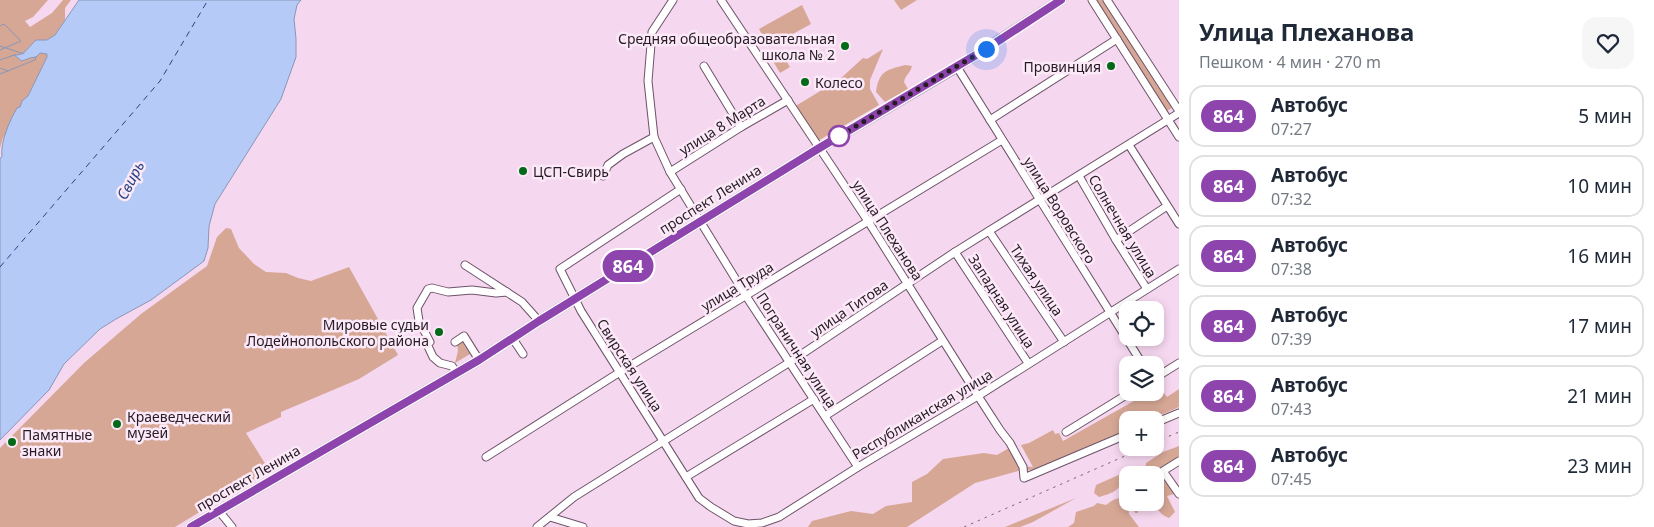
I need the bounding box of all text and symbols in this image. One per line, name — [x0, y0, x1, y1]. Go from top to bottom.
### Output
text: Улица Плеханова — [1199, 15, 1414, 48]
button: heart — [1582, 17, 1634, 69]
place label: Средняя общеобразовательная школа № 2 — [618, 29, 835, 64]
your location — [974, 37, 999, 62]
marker: Средняя общеобразовательная школа № 2 — [839, 40, 851, 52]
text: Пешком · 4 мин · 270 m — [1199, 51, 1381, 73]
place label: Провинция — [1023, 57, 1101, 76]
marker: Провинция — [1105, 60, 1117, 72]
place label: Колесо — [815, 73, 863, 92]
marker: Колесо — [799, 76, 811, 88]
street label: улица 8 Марта — [675, 91, 769, 159]
text: Автобус — [1271, 92, 1348, 118]
text: 5 мин — [1578, 103, 1632, 129]
text: 864 — [1213, 104, 1244, 128]
text: 07:27 — [1271, 118, 1312, 140]
unlabelled marker — [828, 125, 850, 147]
street label: улица Воровского — [1020, 153, 1100, 267]
water label: Свирь — [112, 157, 149, 203]
street label: проспект Ленина — [655, 160, 765, 238]
place label: ЦСП-Свирь — [533, 162, 609, 181]
text: Автобус — [1271, 162, 1348, 188]
marker: ЦСП-Свирь — [517, 165, 529, 177]
street label: Солнечная улица — [1085, 171, 1161, 281]
text: 10 мин — [1567, 173, 1632, 199]
text: 864 — [1213, 174, 1244, 198]
street label: улица Плеханова — [848, 176, 928, 284]
text: 07:32 — [1271, 188, 1312, 210]
text: Автобус — [1271, 232, 1348, 258]
street label: Тихая улица — [1006, 241, 1068, 319]
text: 16 мин — [1567, 243, 1632, 269]
text: 864 — [1213, 244, 1244, 268]
line badge: 864 — [599, 250, 657, 282]
street label: Западная улица — [965, 250, 1039, 352]
text: 864 — [613, 254, 643, 278]
street label: улица Труда — [697, 257, 777, 315]
text: 07:38 — [1271, 258, 1312, 280]
street label: улица Титова — [806, 275, 892, 341]
street label: Пограничная улица — [752, 288, 842, 412]
map controls — [1119, 301, 1164, 511]
button: locate — [1119, 301, 1164, 346]
text: Автобус — [1271, 302, 1348, 328]
text: 17 мин — [1567, 313, 1632, 339]
text: 864 — [1213, 314, 1244, 338]
place label: Мировые судьи Лодейнопольского района — [247, 315, 429, 350]
street label: Свирская улица — [593, 315, 667, 415]
marker: Мировые судьи Лодейнопольского района — [433, 326, 445, 338]
text: 07:39 — [1271, 328, 1312, 350]
button: layers — [1119, 356, 1164, 401]
street label: Республиканская улица — [848, 364, 996, 464]
text: Автобус — [1271, 372, 1348, 398]
text: 21 мин — [1567, 383, 1632, 409]
text: 864 — [1213, 384, 1244, 408]
text: 07:43 — [1271, 398, 1312, 420]
place label: Краеведческий музей — [127, 407, 231, 442]
button: + — [1119, 411, 1164, 456]
marker: Краеведческий музей — [111, 418, 123, 430]
place label: Памятные знаки — [22, 425, 93, 460]
marker: Памятные знаки — [6, 436, 18, 448]
street label: проспект Ленина — [193, 440, 303, 516]
text: Автобус — [1271, 442, 1348, 468]
text: 23 мин — [1567, 453, 1632, 479]
text: 864 — [1213, 454, 1244, 478]
button: − — [1119, 466, 1164, 511]
text: 07:45 — [1271, 468, 1312, 490]

